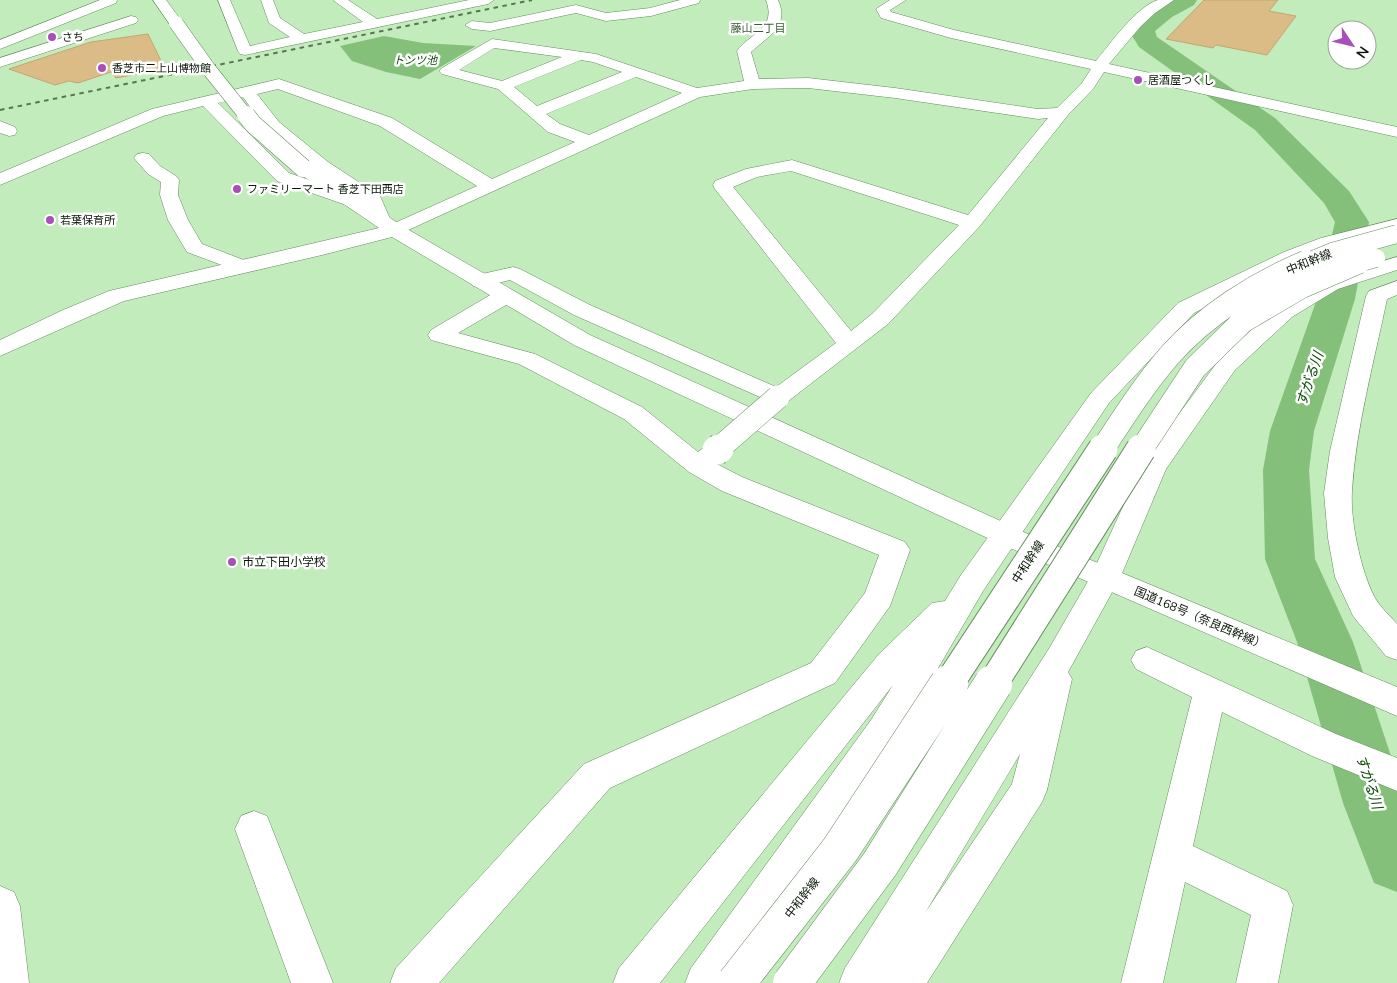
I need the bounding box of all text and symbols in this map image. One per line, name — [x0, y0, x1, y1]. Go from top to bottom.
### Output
north arrow — [1327, 20, 1377, 70]
district label: 藤山二丁目 — [731, 21, 786, 36]
place label: さち — [62, 30, 84, 45]
marker: さち — [46, 31, 58, 43]
text: N — [1351, 42, 1373, 62]
water label: トンツ池 — [393, 53, 438, 68]
place label: 香芝市二上山博物館 — [112, 61, 211, 76]
marker: 香芝市二上山博物館 — [96, 62, 108, 74]
place label: 居酒屋つくし — [1148, 73, 1214, 88]
marker: 居酒屋つくし — [1132, 74, 1144, 86]
place label: ファミリーマート 香芝下田西店 — [247, 182, 404, 197]
marker: ファミリーマート 香芝下田西店 — [231, 183, 243, 195]
place label: 若葉保育所 — [60, 213, 116, 228]
marker: 若葉保育所 — [44, 214, 56, 226]
street label: 中和幹線 — [1284, 246, 1334, 278]
water label: すがる川 — [1292, 348, 1329, 409]
street label: 中和幹線 — [1008, 538, 1048, 586]
place label: 市立下田小学校 — [242, 554, 326, 570]
marker: 市立下田小学校 — [226, 556, 238, 568]
street label: 国道168号（奈良西幹線） — [1132, 583, 1268, 653]
water label: すがる川 — [1351, 752, 1387, 813]
street label: 中和幹線 — [781, 874, 823, 922]

